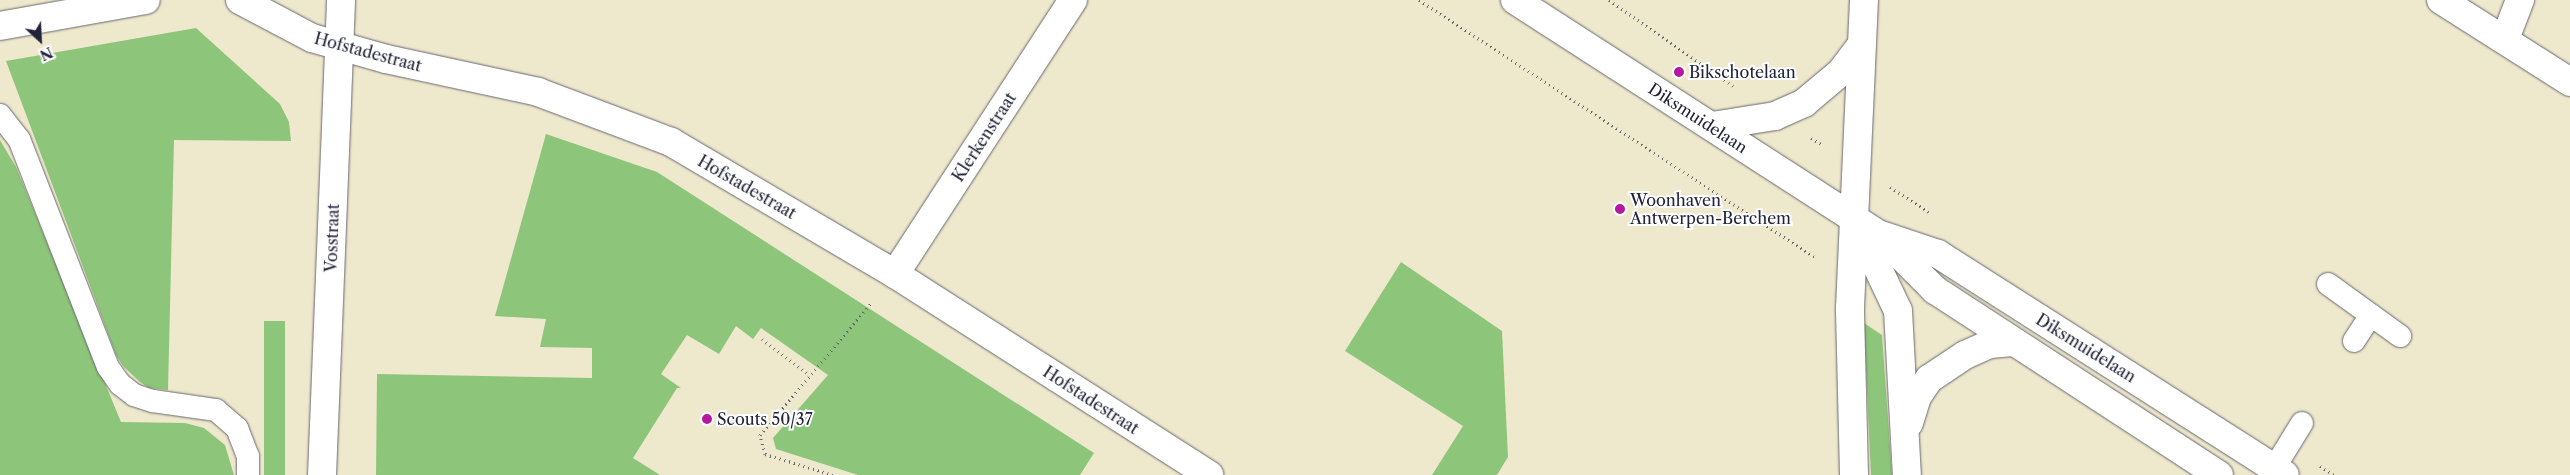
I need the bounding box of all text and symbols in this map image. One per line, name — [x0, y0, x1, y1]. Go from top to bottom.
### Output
north arrow — [15, 15, 65, 65]
street label: Hofstadestraat — [312, 28, 424, 76]
text: N — [37, 43, 56, 64]
place label: Bikschotelaan — [1689, 62, 1796, 82]
marker: Bikschotelaan — [1673, 66, 1685, 78]
street label: Diksmuidelaan — [1645, 79, 1751, 157]
street label: Klerkenstraat — [948, 89, 1020, 185]
street label: Hofstadestraat — [694, 151, 800, 223]
place label: Woonhaven Antwerpen-Berchem — [1630, 190, 1791, 228]
street label: Vosstraat — [321, 203, 343, 273]
marker: Woonhaven Antwerpen-Berchem — [1614, 203, 1626, 215]
street label: Diksmuidelaan — [2033, 310, 2139, 386]
street label: Hofstadestraat — [1040, 362, 1142, 438]
place label: Scouts 50/37 — [717, 409, 813, 429]
marker: Scouts 50/37 — [701, 413, 713, 425]

